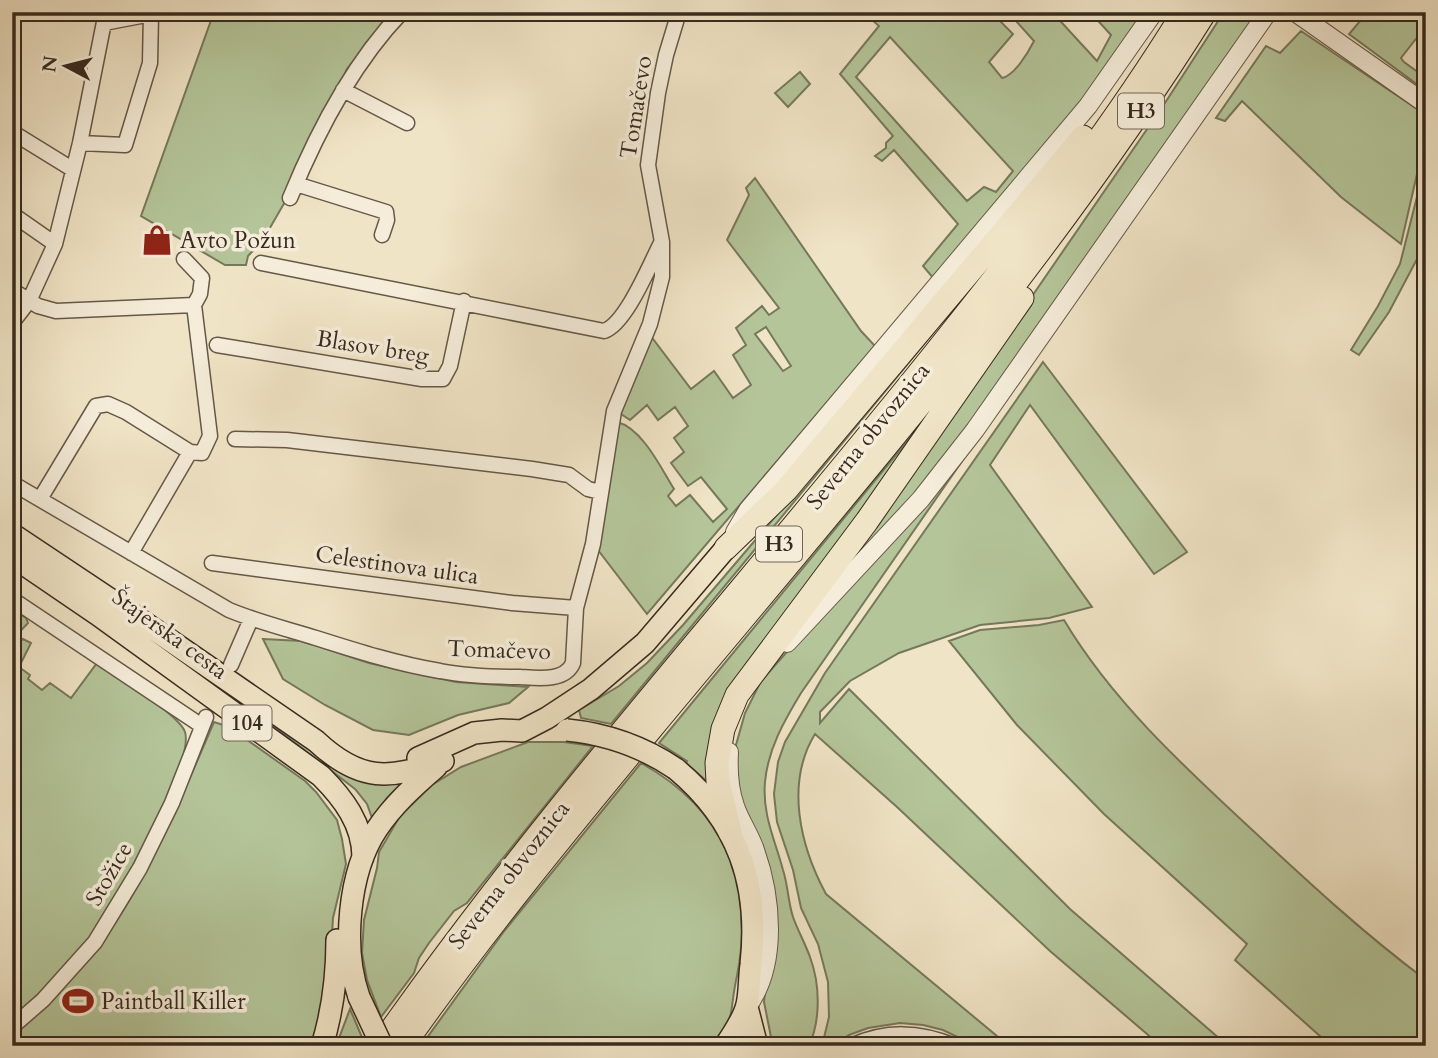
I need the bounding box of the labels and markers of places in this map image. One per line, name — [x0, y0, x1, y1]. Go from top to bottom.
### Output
shop icon: Avto Požun — [140, 223, 174, 257]
place label: Avto Požun — [180, 225, 296, 256]
sports icon: Paintball Killer — [61, 984, 95, 1018]
place label: Paintball Killer — [101, 986, 246, 1017]

